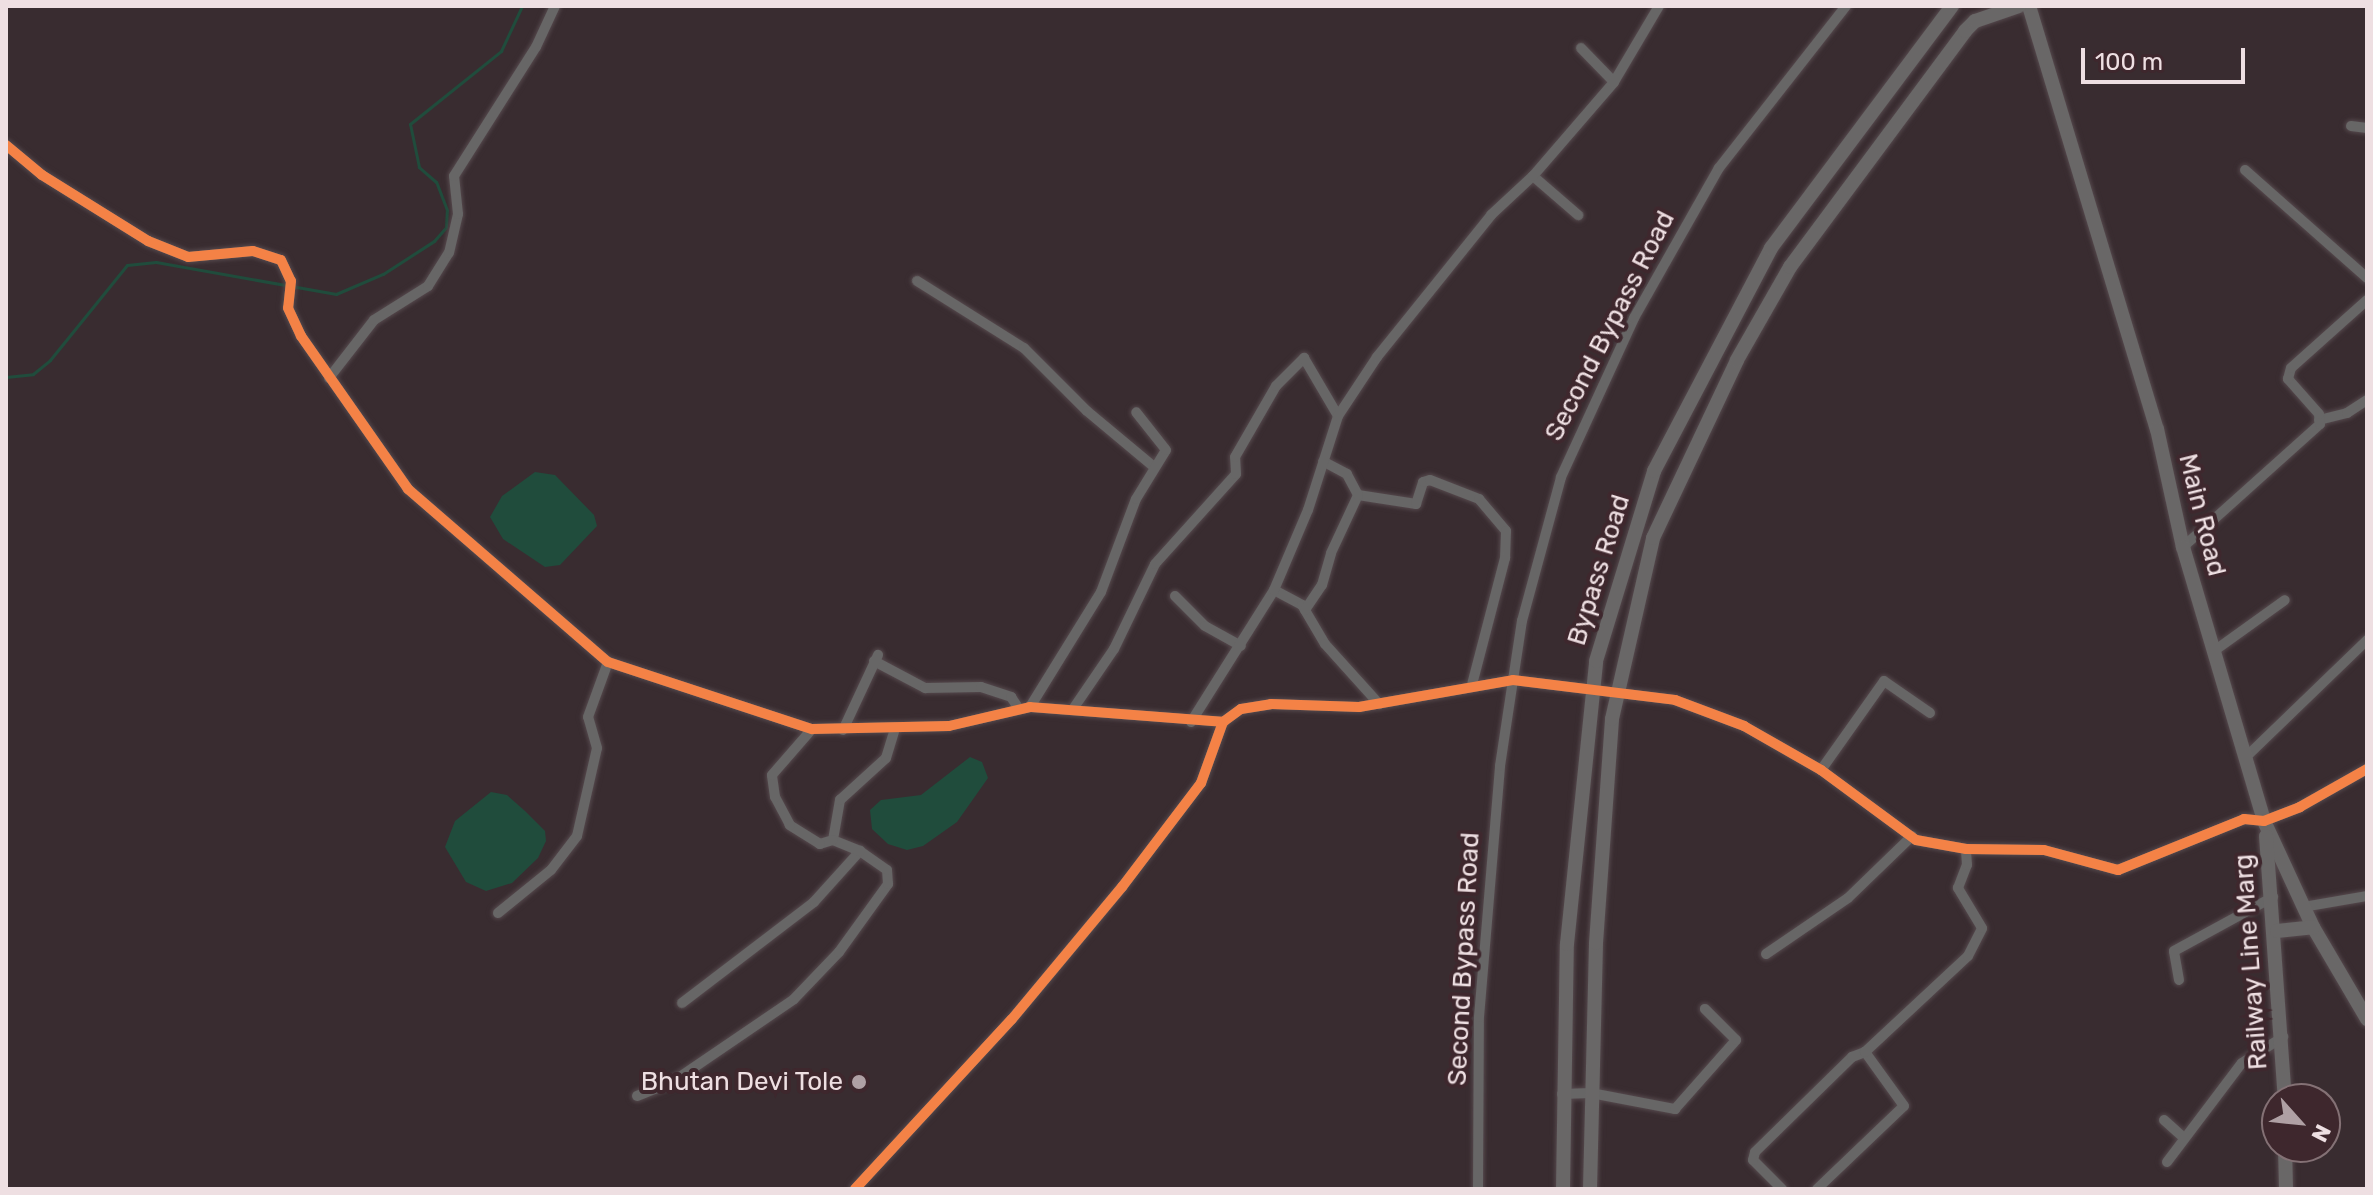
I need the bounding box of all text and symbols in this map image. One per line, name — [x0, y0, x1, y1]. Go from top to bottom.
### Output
scale bar — [2085, 32, 2249, 82]
text: 100 m — [2095, 48, 2163, 76]
street label: Second Bypass Road — [1539, 206, 1681, 446]
street label: Main Road — [2172, 451, 2232, 579]
street label: Bypass Road — [1561, 491, 1637, 649]
street label: Second Bypass Road — [1442, 832, 1486, 1086]
street label: Railway Line Marg — [2228, 853, 2274, 1071]
place label: Bhutan Devi Tole — [640, 1066, 843, 1098]
marker: Bhutan Devi Tole — [850, 1073, 868, 1091]
north arrow — [2261, 1083, 2341, 1163]
text: N — [2305, 1120, 2337, 1146]

